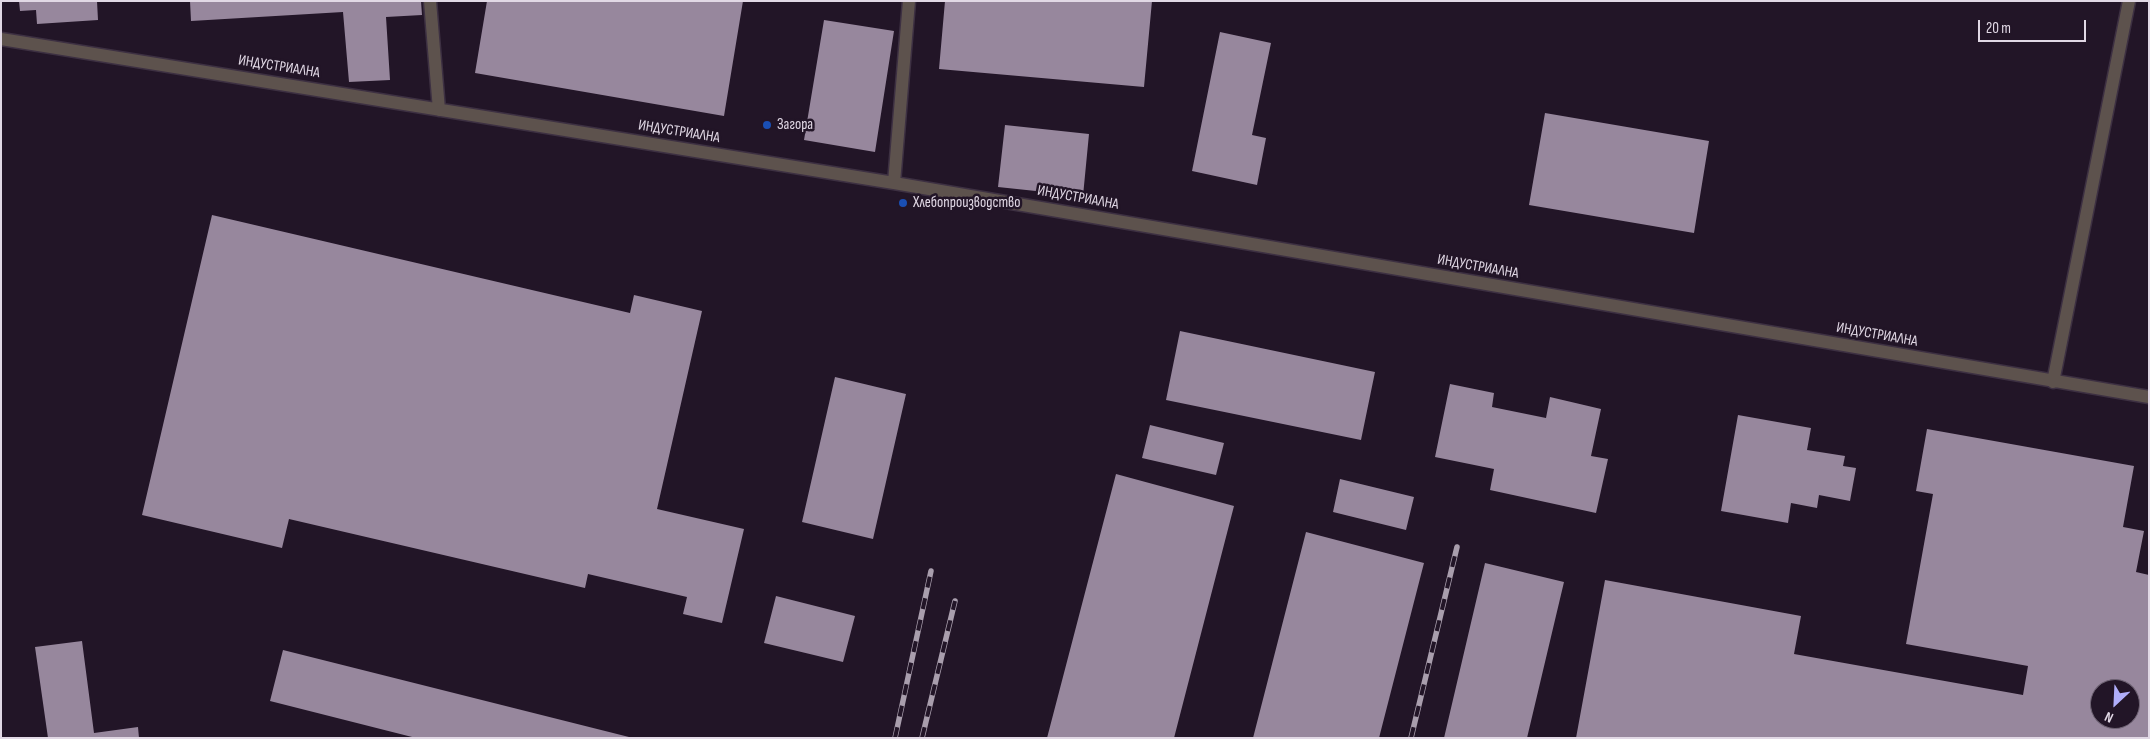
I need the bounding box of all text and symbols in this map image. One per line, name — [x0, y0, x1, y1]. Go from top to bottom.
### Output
scale bar — [1980, 10, 2088, 42]
text: 20 m — [1986, 19, 2011, 38]
street label: ИНДУСТРИАЛНА — [237, 52, 321, 82]
place label: Загора — [777, 116, 813, 134]
street label: ИНДУСТРИАЛНА — [637, 117, 721, 147]
marker: Загора — [761, 119, 773, 131]
street label: ИНДУСТРИАЛНА — [1036, 182, 1120, 214]
place label: Хлебопроизводство — [913, 194, 1021, 212]
marker: Хлебопроизводство — [897, 197, 909, 209]
street label: ИНДУСТРИАЛНА — [1436, 251, 1520, 283]
street label: ИНДУСТРИАЛНА — [1835, 319, 1919, 351]
north arrow — [2090, 679, 2140, 729]
text: N — [2102, 708, 2116, 726]

